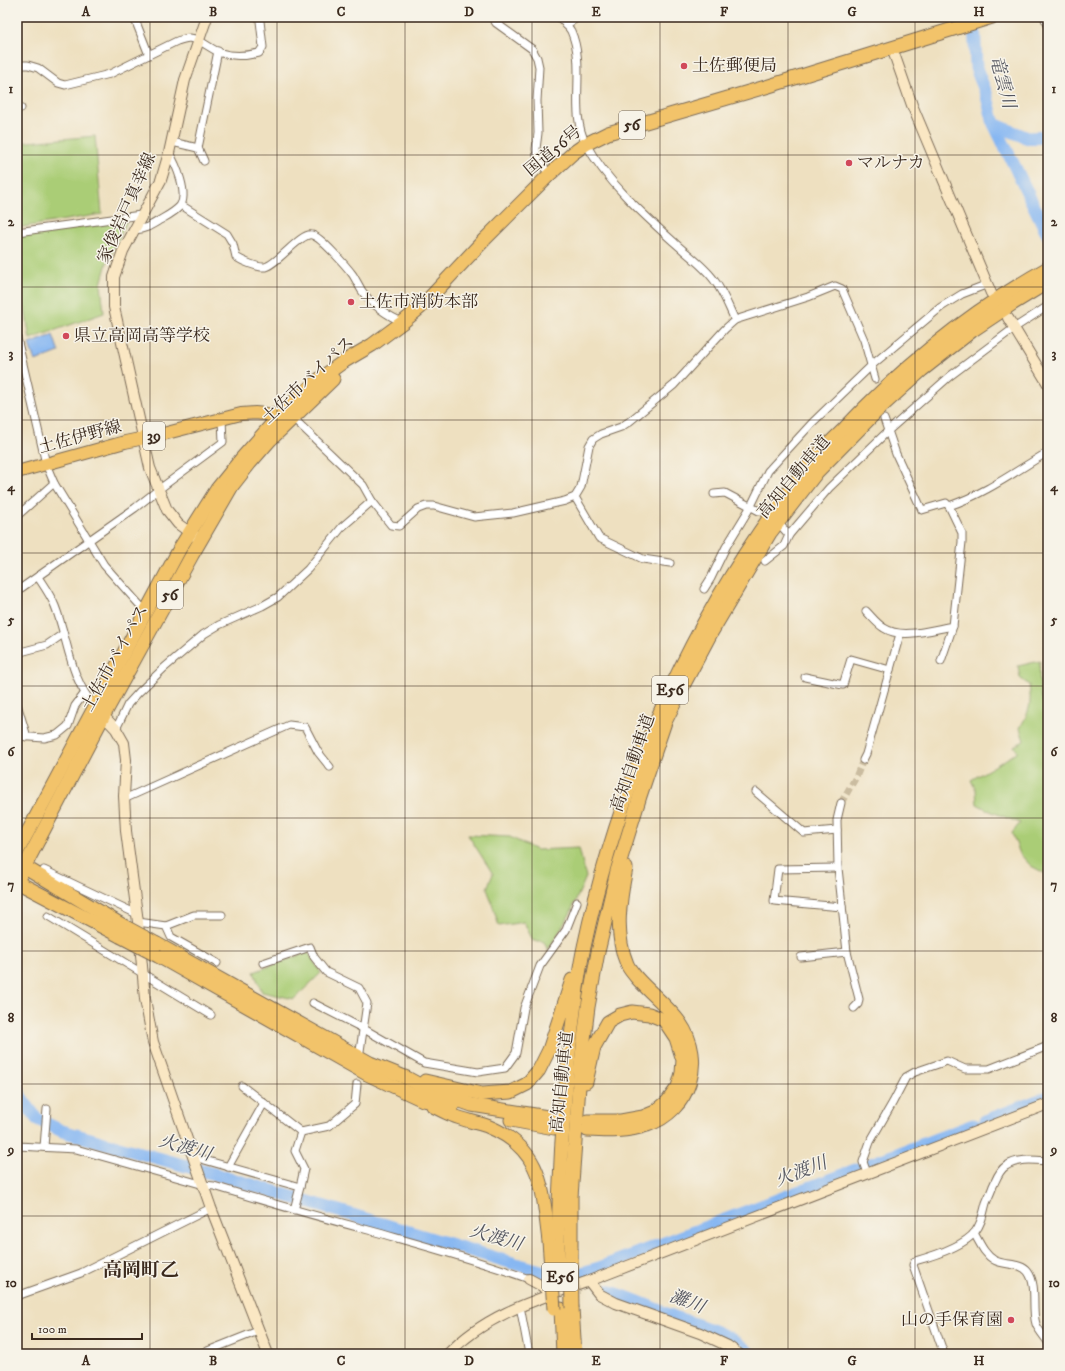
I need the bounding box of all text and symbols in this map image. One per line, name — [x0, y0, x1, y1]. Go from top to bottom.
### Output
text: A — [81, 4, 91, 20]
text: B — [209, 4, 217, 20]
text: C — [337, 4, 346, 20]
text: D — [464, 4, 474, 20]
text: E — [591, 4, 601, 20]
text: F — [720, 4, 729, 20]
text: G — [847, 4, 857, 20]
text: H — [974, 4, 985, 20]
water label: 竜雲川 — [984, 53, 1020, 113]
place label: 土佐郵便局 — [692, 55, 777, 77]
marker: 土佐郵便局 — [679, 61, 689, 71]
text: 1 — [9, 81, 14, 97]
text: 1 — [1052, 81, 1057, 97]
road number: 56 — [619, 111, 645, 139]
street label: 国道56号 — [520, 121, 586, 181]
street label: 家俊岩戸真幸線 — [93, 149, 161, 267]
place label: マルナカ — [857, 152, 925, 174]
marker: マルナカ — [844, 158, 854, 168]
text: 2 — [8, 214, 15, 230]
text: 2 — [1051, 214, 1058, 230]
place label: 土佐市消防本部 — [359, 291, 478, 313]
marker: 土佐市消防本部 — [346, 297, 356, 307]
place label: 県立高岡高等学校 — [74, 325, 210, 347]
marker: 県立高岡高等学校 — [61, 331, 71, 341]
street label: 土佐市バイパス — [257, 331, 359, 429]
text: 3 — [9, 346, 14, 362]
text: 3 — [1052, 346, 1057, 362]
street label: 土佐伊野線 — [36, 415, 124, 459]
road number: 39 — [143, 422, 165, 450]
street label: 高知自動車道 — [753, 431, 835, 523]
text: 4 — [6, 479, 15, 496]
text: 4 — [1049, 479, 1058, 496]
road number: 56 — [157, 581, 183, 609]
street label: 土佐市バイパス — [77, 601, 153, 715]
text: 5 — [7, 612, 15, 628]
text: 5 — [1050, 612, 1058, 628]
road number: E56 — [652, 676, 688, 704]
street label: 高知自動車道 — [606, 711, 660, 815]
text: 6 — [8, 744, 16, 760]
text: 6 — [1051, 744, 1059, 760]
text: 7 — [8, 877, 15, 893]
text: 7 — [1051, 877, 1058, 893]
text: 8 — [8, 1010, 15, 1026]
text: 8 — [1051, 1010, 1058, 1026]
street label: 高知自動車道 — [546, 1030, 578, 1134]
water label: 火渡川 — [156, 1130, 216, 1167]
text: 9 — [7, 1142, 14, 1158]
text: 9 — [1050, 1142, 1057, 1158]
water label: 火渡川 — [772, 1151, 832, 1192]
water label: 火渡川 — [467, 1220, 527, 1257]
district label: 高岡町乙 — [103, 1259, 179, 1282]
road number: E56 — [542, 1263, 578, 1291]
text: 10 — [5, 1275, 17, 1291]
text: 10 — [1048, 1275, 1060, 1291]
water label: 灘川 — [666, 1285, 710, 1319]
place label: 山の手保育園 — [901, 1309, 1003, 1331]
scale bar — [32, 1315, 142, 1341]
marker: 山の手保育園 — [1006, 1315, 1016, 1325]
text: 100 m — [38, 1322, 67, 1337]
text: A — [81, 1353, 91, 1369]
text: B — [209, 1353, 217, 1369]
text: C — [337, 1353, 346, 1369]
text: D — [464, 1353, 474, 1369]
text: E — [591, 1353, 601, 1369]
text: F — [720, 1353, 729, 1369]
text: G — [847, 1353, 857, 1369]
text: H — [974, 1353, 985, 1369]

